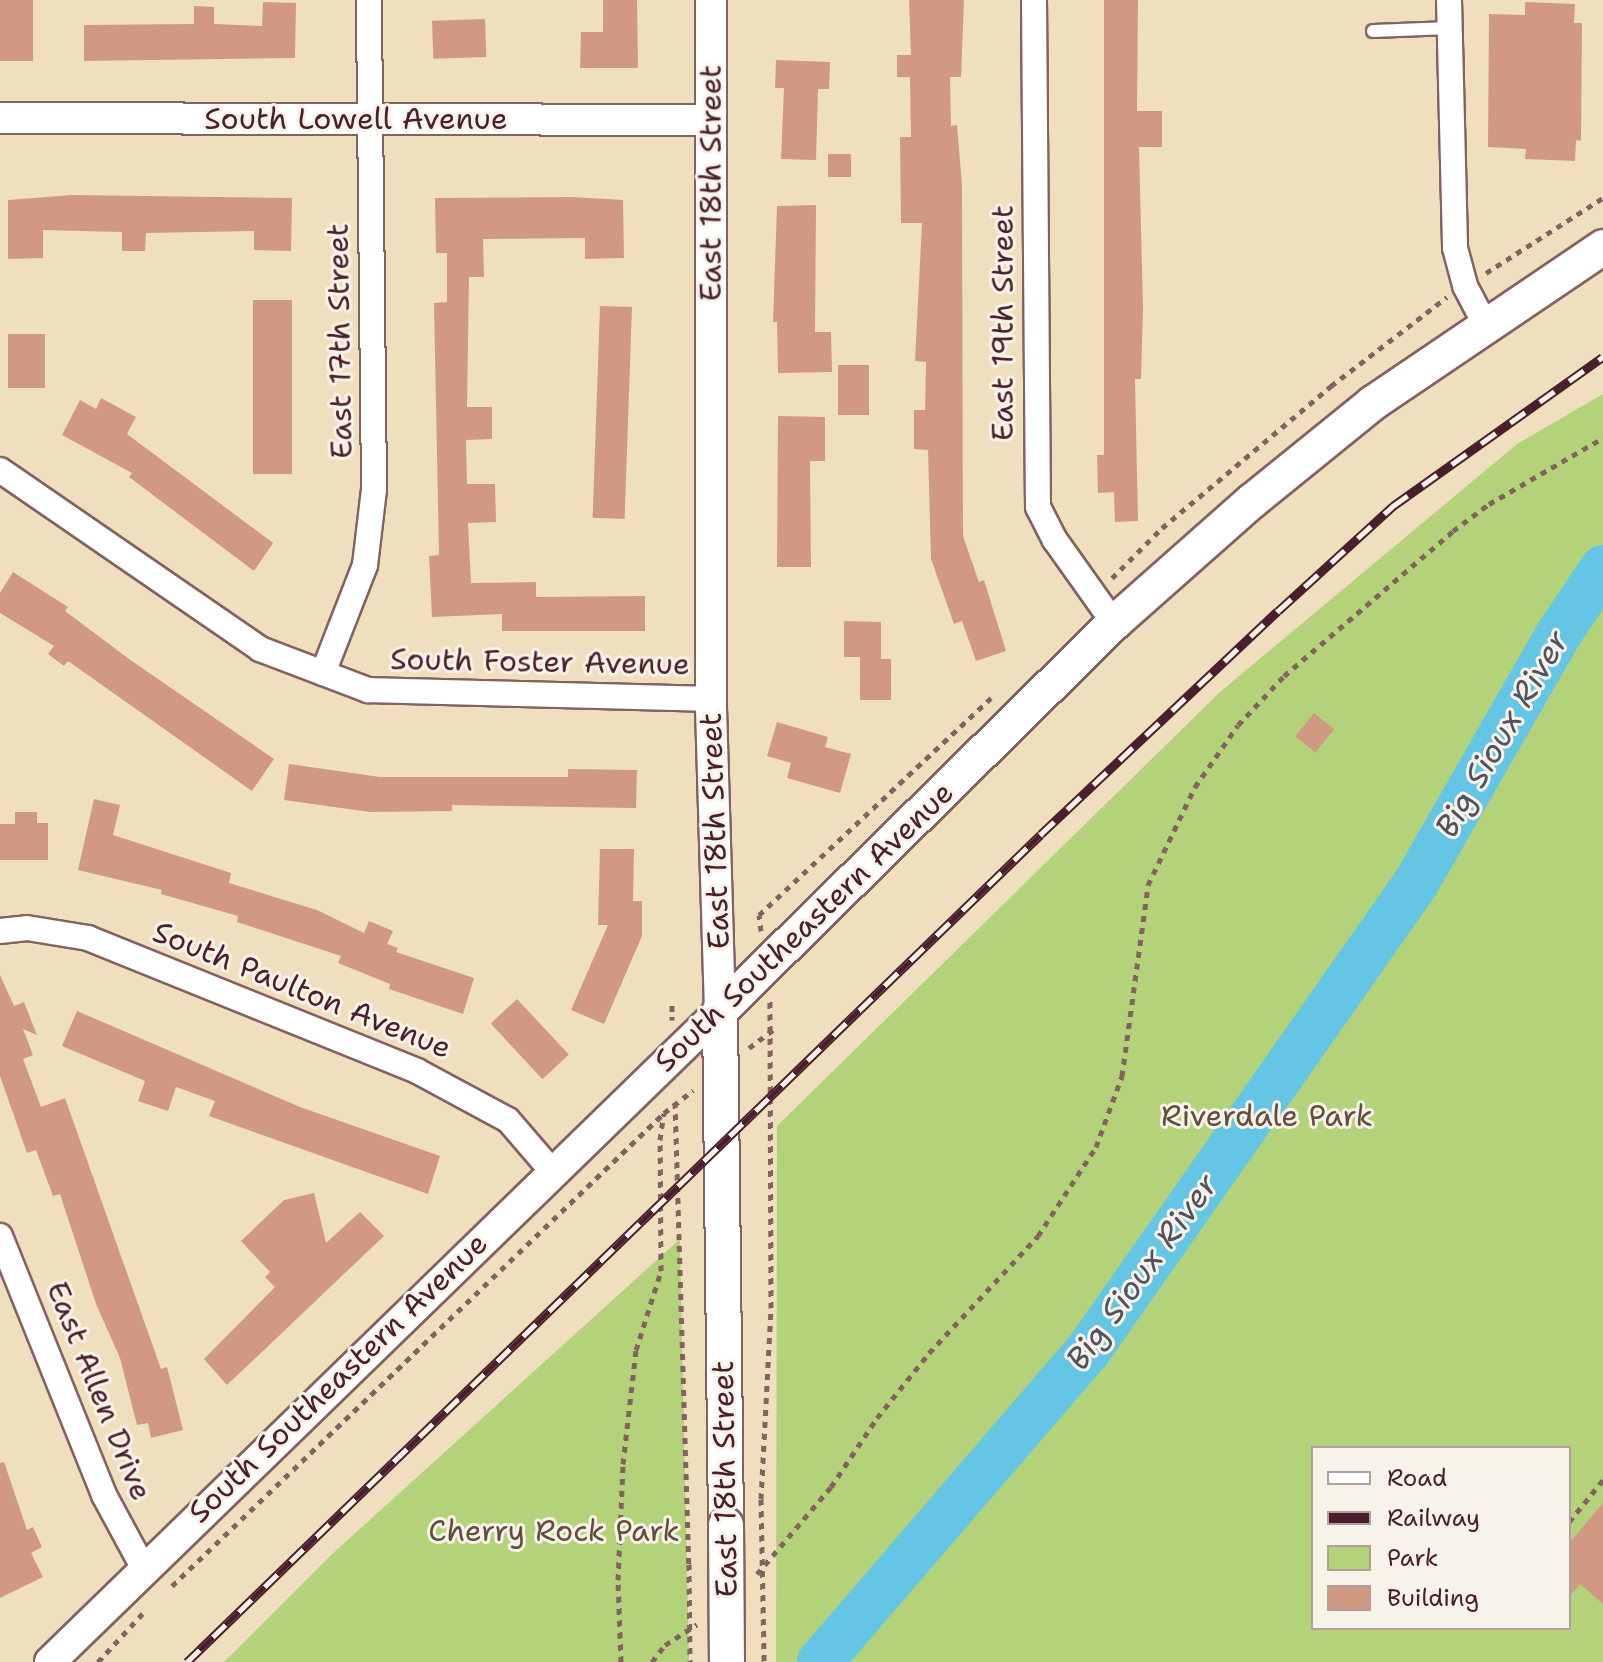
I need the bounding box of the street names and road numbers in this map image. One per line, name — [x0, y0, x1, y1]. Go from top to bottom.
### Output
street label: East 18th Street — [693, 65, 729, 301]
street label: South Lowell Avenue — [204, 101, 508, 137]
street label: East 19th Street — [985, 205, 1021, 441]
street label: East 17th Street — [320, 223, 360, 459]
street label: South Foster Avenue — [390, 641, 690, 683]
street label: East 18th Street — [693, 712, 737, 950]
street label: South Southeastern Avenue — [647, 775, 961, 1079]
street label: South Paulton Avenue — [148, 914, 456, 1066]
street label: South Southeastern Avenue — [181, 1226, 495, 1530]
street label: East Allen Drive — [39, 1276, 159, 1506]
street label: East 18th Street — [705, 1360, 745, 1598]

